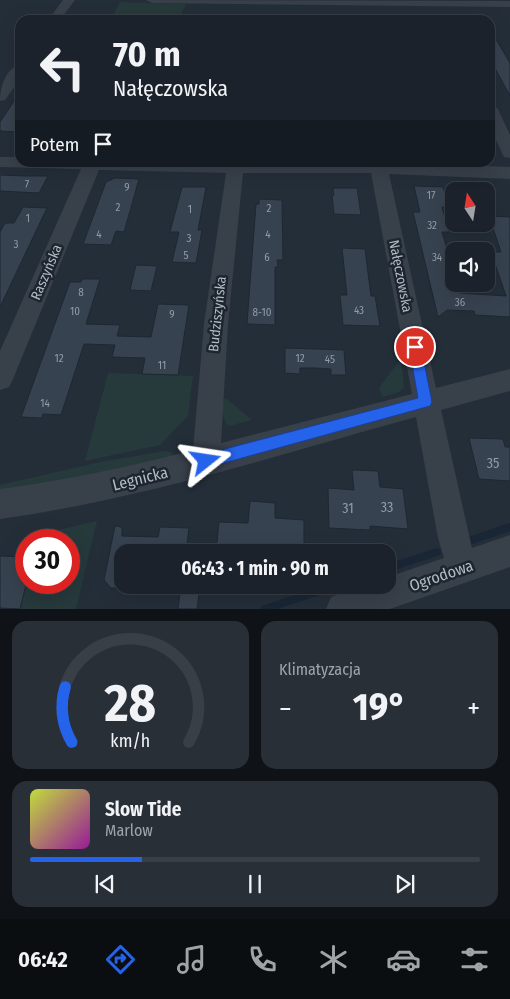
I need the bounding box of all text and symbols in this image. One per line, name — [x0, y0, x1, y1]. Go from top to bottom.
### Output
text: 70 m — [113, 33, 181, 75]
icon: left — [30, 35, 95, 100]
text: Nałęczowska — [113, 75, 228, 102]
icon: arrive — [89, 130, 117, 158]
text: Potem — [30, 133, 79, 156]
house number: 7 — [25, 178, 30, 191]
house number: 9 — [124, 181, 130, 194]
north arrow — [445, 182, 495, 232]
map controls — [445, 182, 495, 292]
house number: 17 — [427, 189, 436, 202]
house number: 2 — [116, 201, 121, 214]
house number: 2 — [267, 202, 272, 215]
house number: 1 — [188, 203, 192, 216]
house number: 1 — [26, 212, 30, 225]
house number: 32 — [427, 219, 437, 232]
house number: 4 — [96, 228, 102, 241]
house number: 4 — [265, 228, 271, 241]
house number: 3 — [187, 232, 192, 245]
house number: 3 — [14, 238, 19, 251]
street label: Nałęczowska — [385, 239, 416, 314]
street label: Raszyńska — [27, 242, 66, 302]
button: sound — [445, 242, 495, 292]
house number: 5 — [183, 249, 189, 262]
house number: 6 — [264, 251, 270, 264]
house number: 34 — [432, 251, 443, 264]
street label: Budziszyńska — [205, 275, 230, 353]
house number: 8 — [78, 286, 84, 299]
house number: 36 — [455, 296, 466, 309]
house number: 43 — [354, 304, 364, 317]
house number: 10 — [70, 305, 80, 318]
house number: 8-10 — [253, 306, 272, 319]
house number: 9 — [169, 308, 175, 321]
pin — [394, 326, 436, 368]
icon: arrive — [401, 333, 429, 361]
house number: 12 — [54, 352, 64, 365]
house number: 12 — [295, 352, 305, 365]
house number: 45 — [325, 353, 335, 366]
house number: 11 — [158, 359, 166, 372]
house number: 14 — [40, 397, 50, 410]
position arrow — [179, 434, 231, 486]
house number: 35 — [487, 455, 499, 472]
street label: Legnicka — [110, 462, 170, 495]
house number: 33 — [381, 499, 393, 516]
house number: 31 — [342, 500, 354, 517]
speed limit sign: 30 — [15, 529, 80, 594]
street label: Ogrodowa — [407, 556, 476, 595]
text: 06:43 · 1 min · 90 m — [181, 557, 329, 580]
text: Klimatyzacja — [279, 660, 361, 679]
text: 28 — [104, 672, 156, 735]
text: 19° — [353, 684, 406, 730]
text: − — [279, 692, 292, 725]
text: + — [467, 692, 480, 725]
text: km/h — [111, 730, 150, 752]
text: Slow Tide — [105, 798, 181, 821]
text: Marlow — [105, 821, 153, 840]
icon: previous — [91, 870, 119, 898]
icon: pause — [241, 870, 269, 898]
icon: next — [391, 870, 419, 898]
icon: directions — [103, 942, 138, 977]
icon: music — [174, 942, 209, 977]
icon: phone — [245, 942, 280, 977]
icon: climate — [316, 942, 351, 977]
icon: car — [386, 942, 421, 977]
icon: filters — [457, 942, 492, 977]
text: 06:42 — [18, 946, 68, 973]

